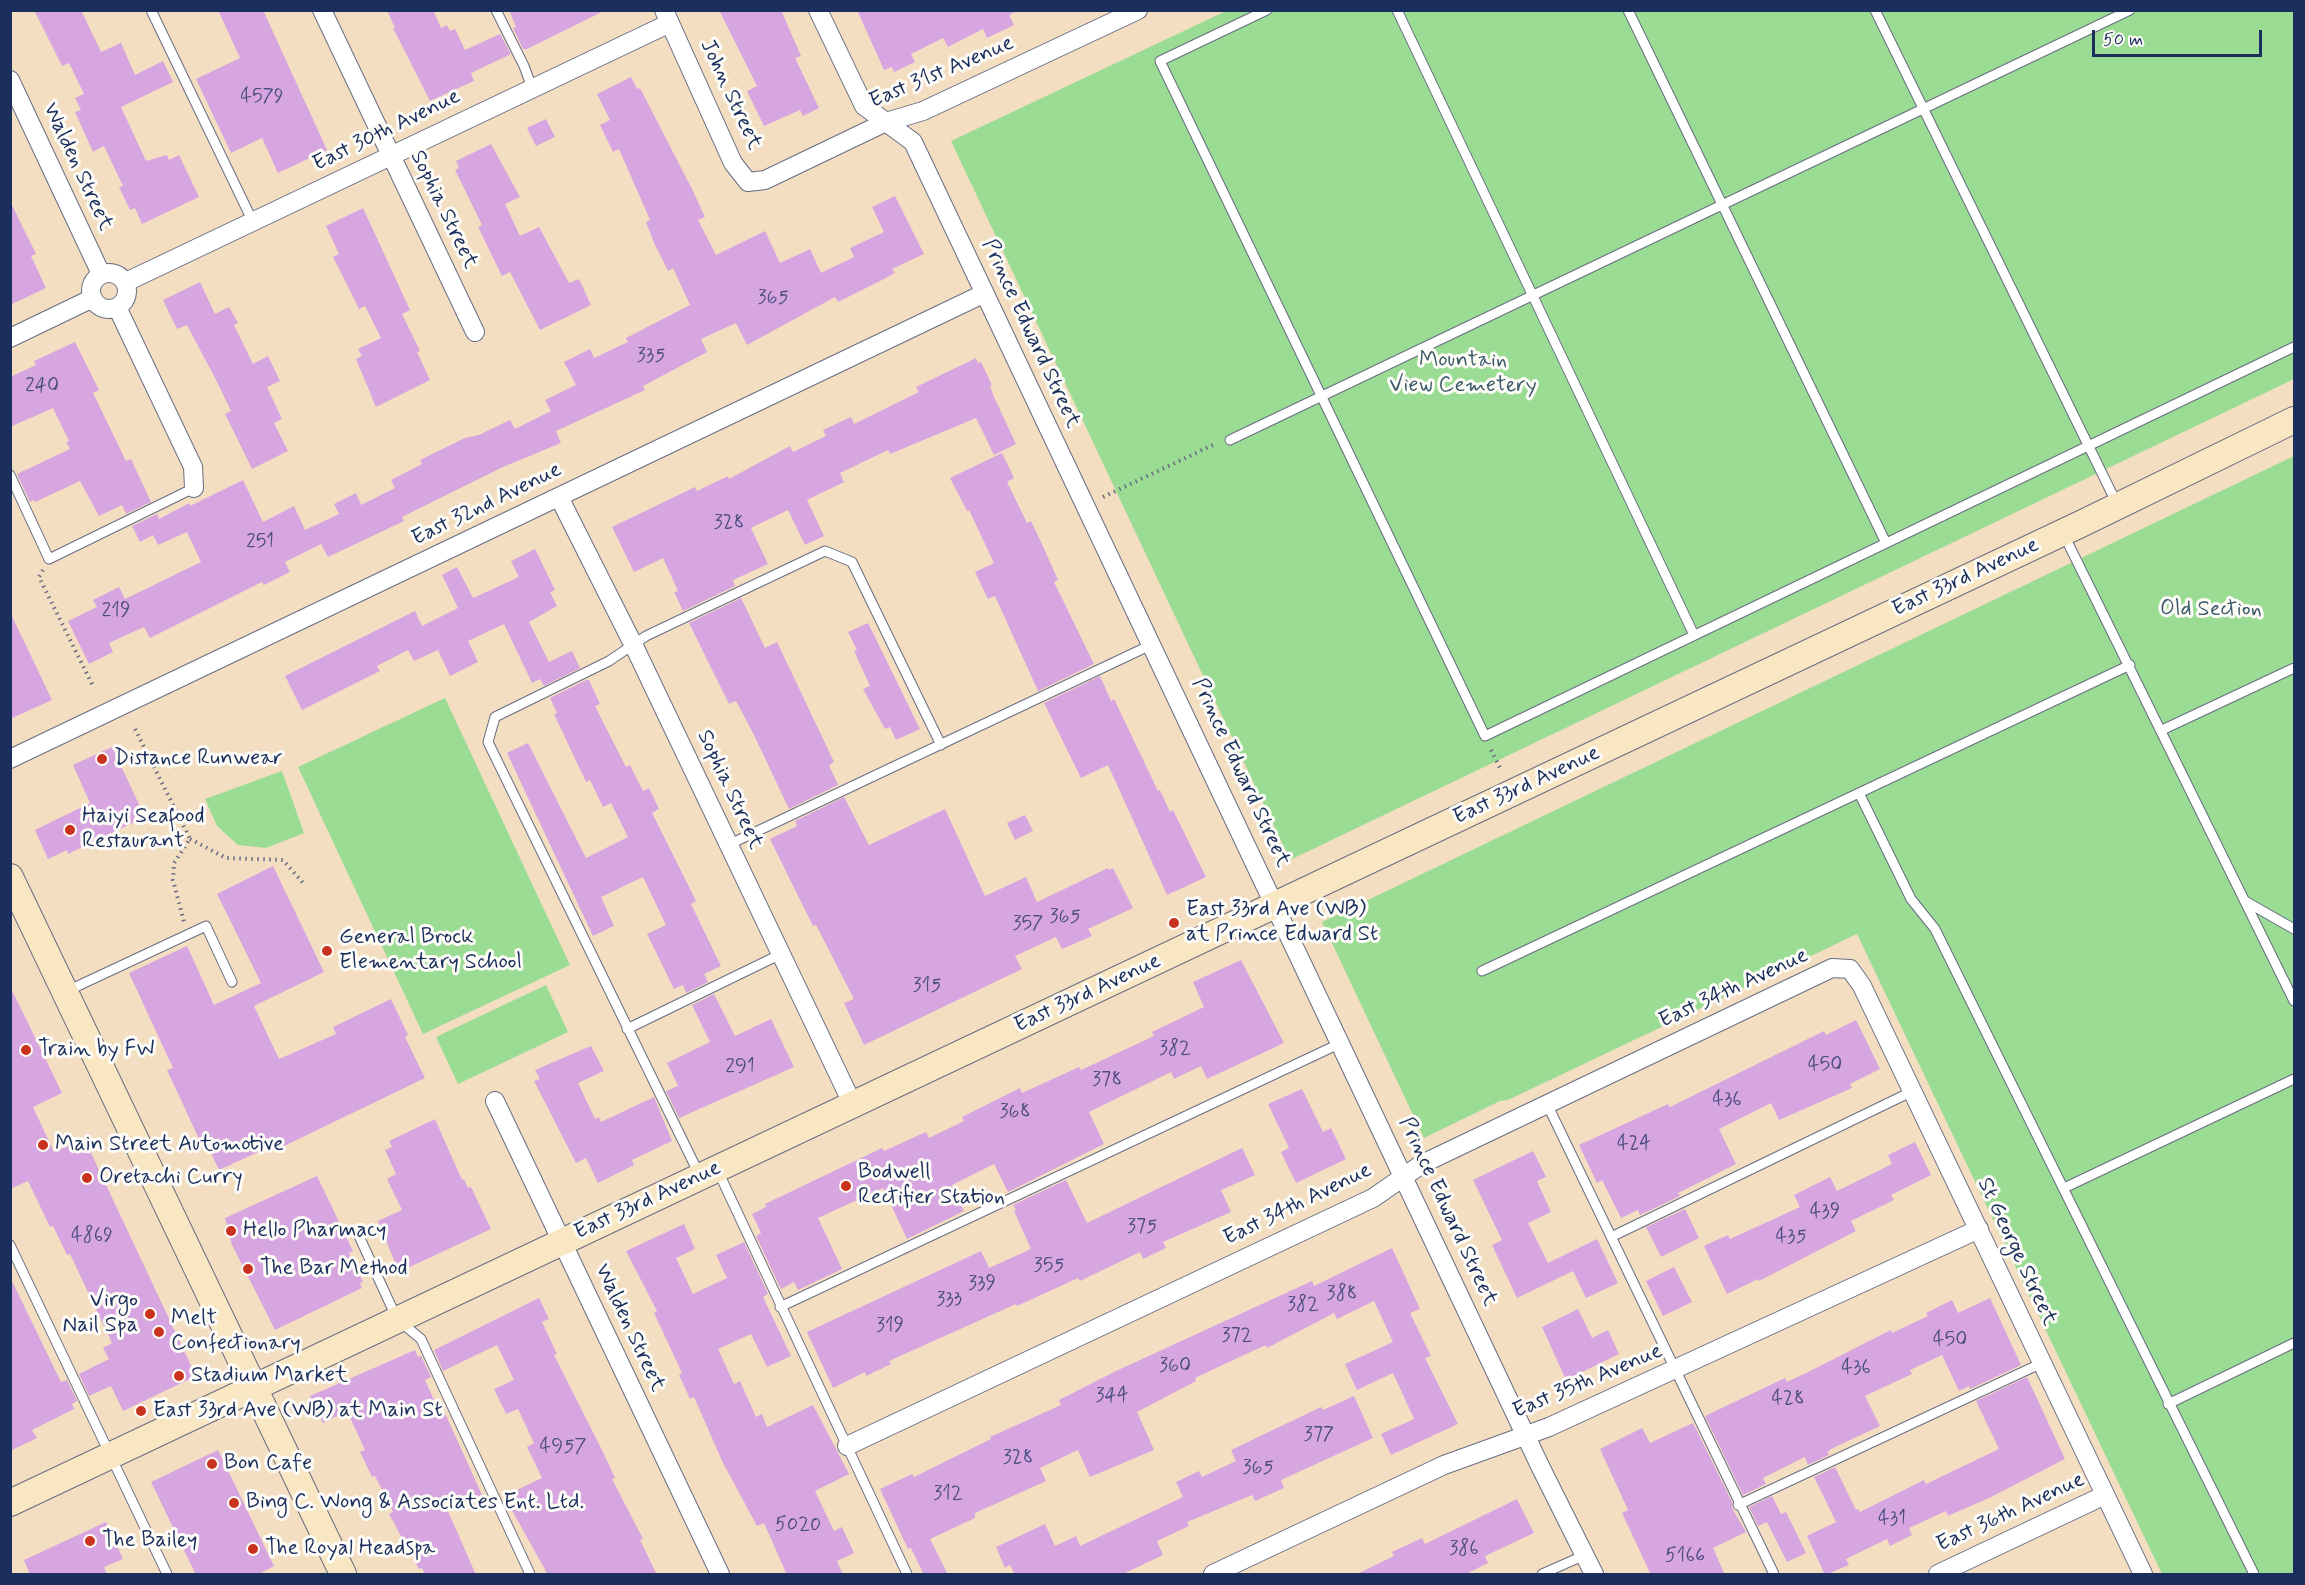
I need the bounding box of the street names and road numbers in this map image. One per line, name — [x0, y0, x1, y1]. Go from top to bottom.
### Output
street label: East 31st Avenue — [866, 31, 1018, 115]
street label: John Street — [693, 36, 767, 154]
street label: East 30th Avenue — [309, 84, 465, 178]
street label: Walden Street — [36, 99, 118, 235]
street label: Sophia Street — [403, 147, 483, 273]
street label: Prince Edward Street — [975, 235, 1085, 433]
street label: East 32nd Avenue — [408, 457, 566, 553]
street label: East 33rd Avenue — [1888, 532, 2044, 624]
street label: Prince Edward Street — [1185, 674, 1295, 872]
street label: Sophia Street — [690, 726, 768, 854]
street label: East 33rd Avenue — [1449, 740, 1605, 832]
street label: East 34th Avenue — [1655, 943, 1813, 1035]
street label: East 33rd Avenue — [1010, 948, 1166, 1040]
street label: Prince Edward Street — [1392, 1113, 1502, 1311]
street label: East 33rd Avenue — [570, 1155, 726, 1247]
street label: East 34th Avenue — [1220, 1158, 1376, 1252]
street label: St George Street — [1970, 1174, 2062, 1330]
street label: Walden Street — [588, 1260, 670, 1396]
street label: East 35th Avenue — [1509, 1339, 1667, 1425]
street label: East 36th Avenue — [1933, 1467, 2089, 1559]

